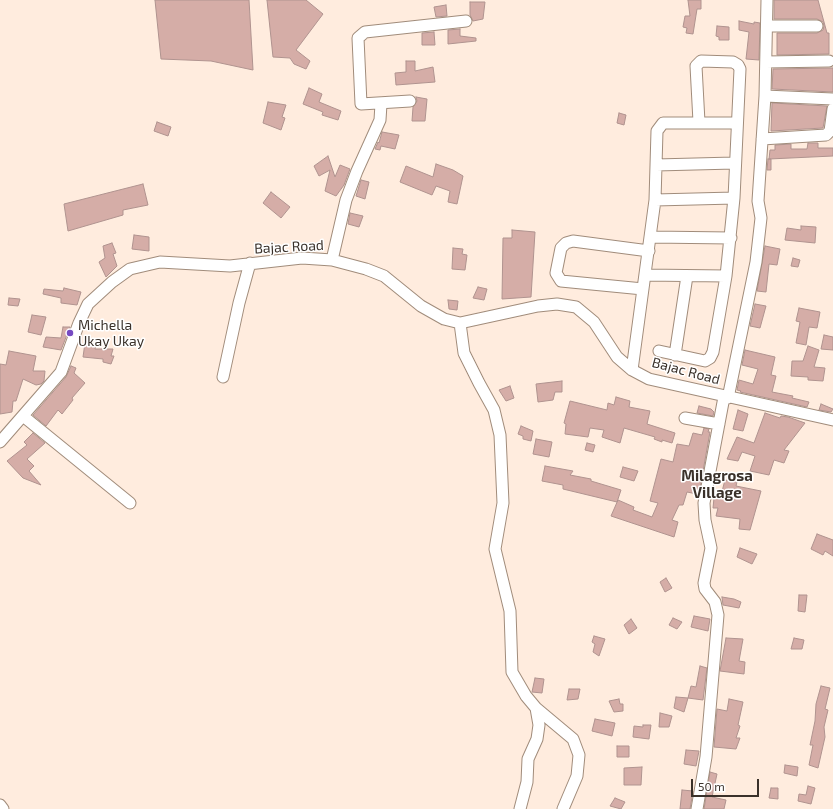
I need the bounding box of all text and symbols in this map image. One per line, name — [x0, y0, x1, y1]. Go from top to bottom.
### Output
street label: Bajac Road — [254, 237, 324, 257]
place label: Michella Ukay Ukay — [78, 317, 144, 350]
marker: Michella Ukay Ukay — [65, 328, 75, 338]
street label: Bajac Road — [650, 354, 722, 388]
district label: Milagrosa Village — [681, 467, 753, 502]
scale bar — [693, 771, 761, 797]
text: 50 m — [698, 779, 725, 793]

